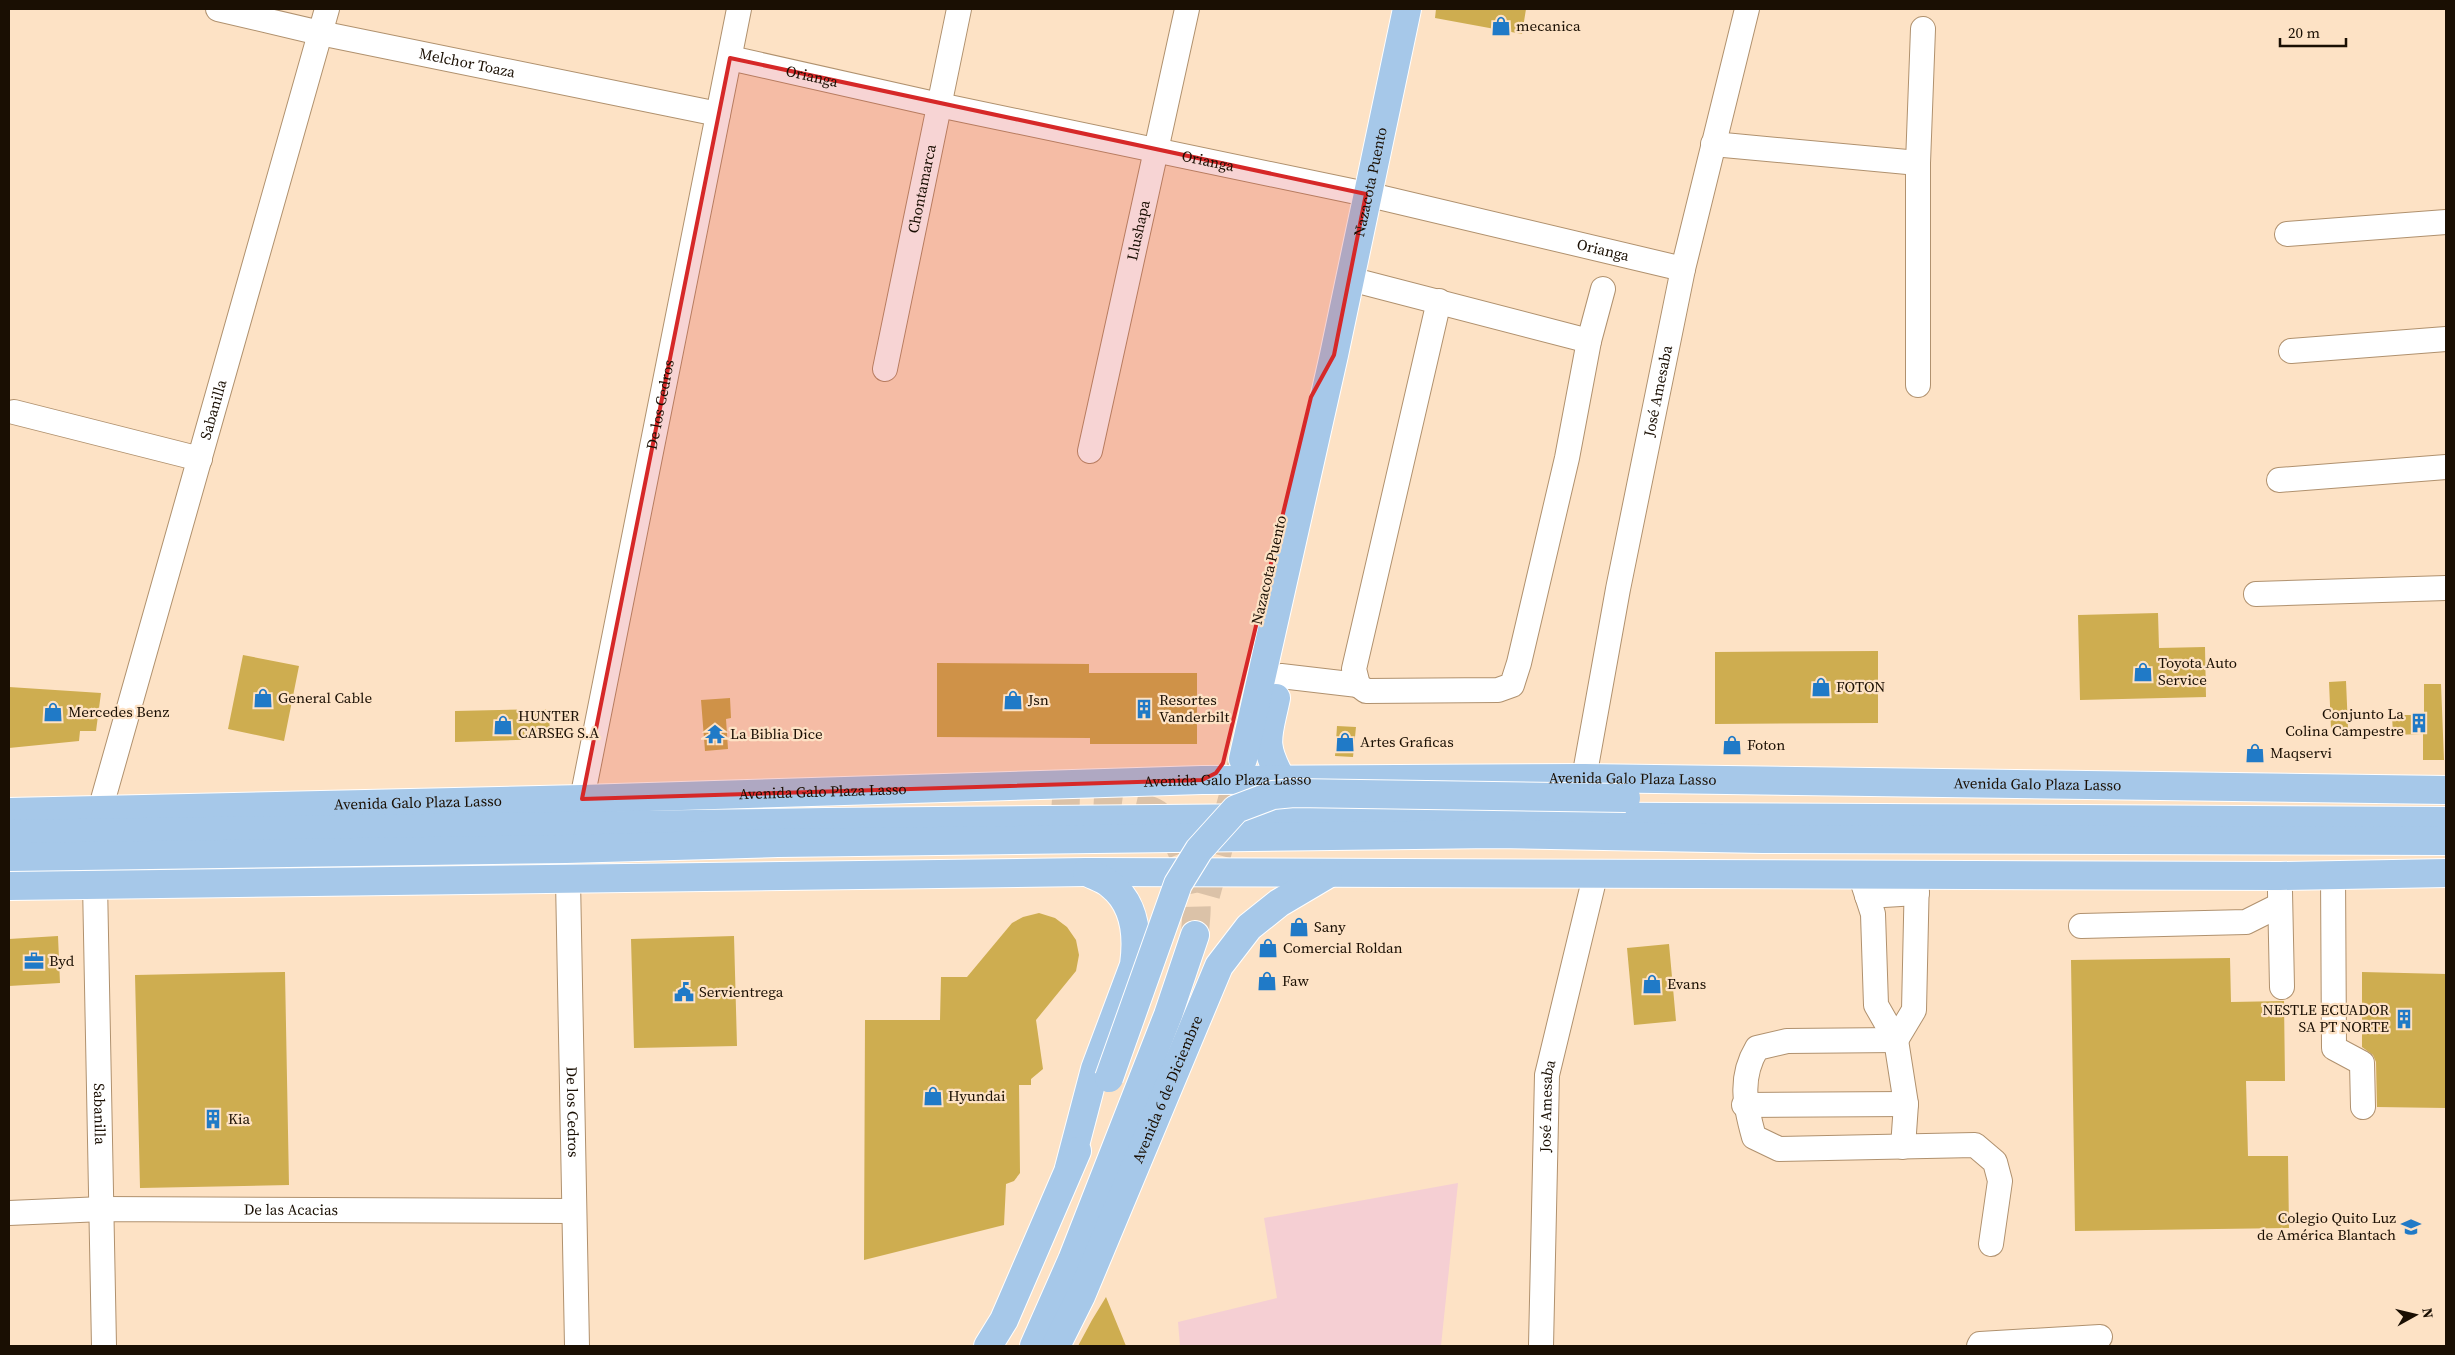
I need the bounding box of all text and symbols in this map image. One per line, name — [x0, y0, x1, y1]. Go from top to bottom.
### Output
shop icon: mecanica — [1490, 15, 1512, 37]
place label: mecanica — [1516, 15, 1581, 36]
scale bar — [2280, 15, 2346, 47]
text: 20 m — [2288, 22, 2320, 43]
street label: Melchor Toaza — [417, 42, 518, 83]
street label: Orianga — [784, 60, 841, 92]
street label: Nazacota Puento — [1348, 125, 1392, 239]
street label: Chontamarca — [902, 142, 941, 235]
street label: Orianga — [1180, 145, 1237, 176]
street label: Llushapa — [1121, 198, 1155, 262]
street label: Orianga — [1575, 233, 1632, 266]
street label: José Amesaba — [1638, 343, 1677, 440]
street label: De los Cedros — [641, 358, 679, 451]
street label: Sabanilla — [194, 377, 232, 442]
street label: Nazacota Puento — [1246, 513, 1291, 627]
place label: Toyota Auto Service — [2158, 652, 2237, 690]
shop icon: Toyota Auto Service — [2132, 661, 2154, 683]
shop icon: FOTON — [1810, 676, 1832, 698]
place label: FOTON — [1836, 676, 1885, 697]
shop icon: General Cable — [252, 687, 274, 709]
place label: General Cable — [278, 687, 372, 708]
shop icon: Jsn — [1002, 689, 1024, 711]
place label: Jsn — [1027, 689, 1049, 710]
place label: Resortes Vanderbilt — [1159, 689, 1229, 727]
building icon: Resortes Vanderbilt — [1133, 698, 1155, 720]
shop icon: Mercedes Benz — [42, 701, 64, 723]
place label: Mercedes Benz — [68, 701, 169, 722]
place label: Conjunto La Colina Campestre — [2285, 703, 2404, 741]
place label: HUNTER CARSEG S.A — [518, 705, 599, 743]
building icon: Conjunto La Colina Campestre — [2408, 712, 2430, 734]
shop icon: HUNTER CARSEG S.A — [492, 714, 514, 736]
temple icon: La Biblia Dice — [704, 723, 726, 745]
place label: La Biblia Dice — [730, 723, 823, 744]
shop icon: Artes Graficas — [1334, 731, 1356, 753]
place label: Artes Graficas — [1360, 731, 1454, 752]
shop icon: Foton — [1721, 734, 1743, 756]
place label: Foton — [1747, 734, 1785, 755]
shop icon: Maqservi — [2244, 742, 2266, 764]
place label: Maqservi — [2270, 742, 2332, 763]
street label: Avenida Galo Plaza Lasso — [1549, 767, 1717, 790]
street label: Avenida Galo Plaza Lasso — [1143, 768, 1312, 792]
street label: Avenida Galo Plaza Lasso — [1953, 772, 2122, 795]
street label: Avenida Galo Plaza Lasso — [739, 778, 907, 804]
street label: Avenida Galo Plaza Lasso — [334, 790, 502, 815]
shop icon: Sany — [1288, 916, 1310, 938]
place label: Sany — [1314, 916, 1346, 937]
shop icon: Comercial Roldan — [1257, 937, 1279, 959]
place label: Comercial Roldan — [1283, 937, 1403, 958]
office icon: Byd — [23, 950, 45, 972]
place label: Byd — [49, 950, 75, 971]
shop icon: Faw — [1256, 970, 1278, 992]
place label: Faw — [1282, 970, 1309, 991]
shop icon: Evans — [1641, 973, 1663, 995]
place label: Evans — [1667, 973, 1706, 994]
public building icon: Servientrega — [673, 981, 695, 1003]
place label: Servientrega — [699, 981, 784, 1002]
place label: NESTLE ECUADOR SA PT NORTE — [2263, 999, 2389, 1037]
building icon: NESTLE ECUADOR SA PT NORTE — [2393, 1008, 2415, 1030]
street label: Avenida 6 de Diciembre — [1127, 1012, 1207, 1166]
street label: José Amesaba — [1534, 1057, 1560, 1154]
street label: De los Cedros — [562, 1066, 584, 1158]
street label: Sabanilla — [89, 1083, 111, 1145]
shop icon: Hyundai — [922, 1085, 944, 1107]
place label: Hyundai — [948, 1085, 1005, 1106]
building icon: Kia — [202, 1108, 224, 1130]
place label: Kia — [228, 1108, 250, 1129]
street label: De las Acacias — [244, 1199, 338, 1220]
place label: Colegio Quito Luz de América Blantach — [2257, 1207, 2396, 1245]
school or university icon: Colegio Quito Luz de América Blantach — [2400, 1216, 2422, 1238]
north arrow — [2390, 1290, 2440, 1340]
text: N — [2417, 1307, 2438, 1320]

